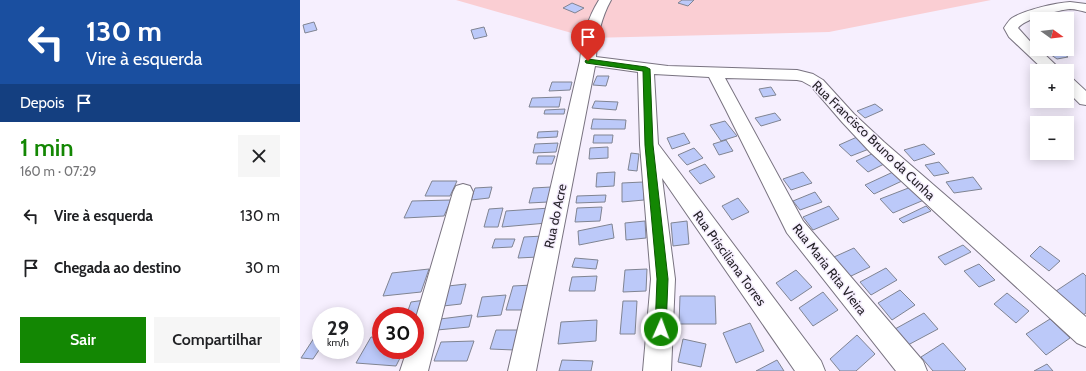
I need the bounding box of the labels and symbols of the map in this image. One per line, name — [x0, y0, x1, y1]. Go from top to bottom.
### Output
north arrow — [1030, 12, 1074, 56]
pin — [571, 20, 605, 61]
street label: Rua Francisco Bruno da Cunha — [809, 77, 939, 204]
street label: Rua do Acre — [540, 182, 570, 250]
street label: Rua Prisciliana Torres — [690, 207, 770, 309]
street label: Rua Maria Rita Vieira — [789, 220, 871, 318]
speed limit sign: 30 — [372, 307, 424, 359]
position arrow — [640, 308, 682, 350]

